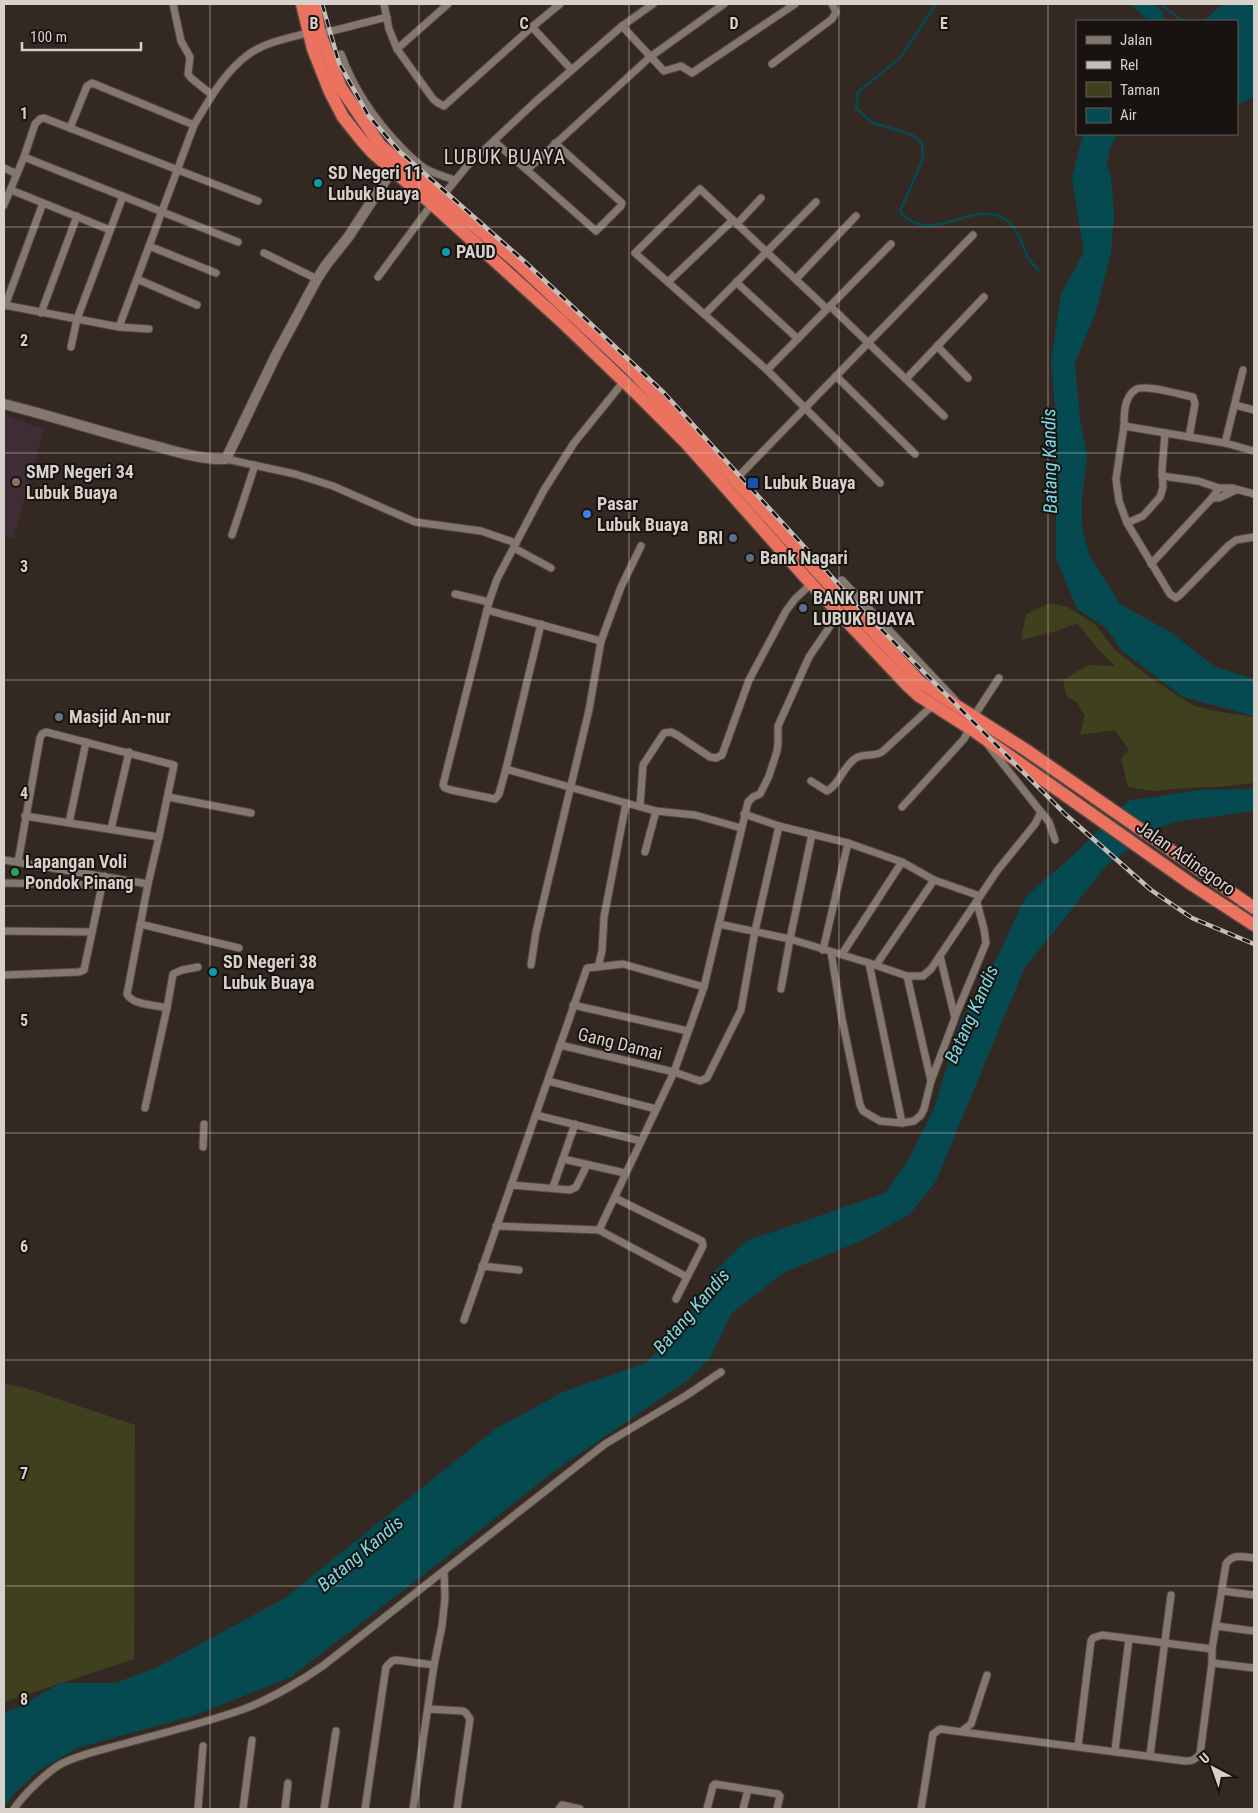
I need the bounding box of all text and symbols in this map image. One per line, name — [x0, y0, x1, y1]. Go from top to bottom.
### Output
text: B — [310, 14, 319, 33]
text: C — [519, 14, 529, 33]
text: D — [729, 14, 739, 33]
text: E — [940, 14, 948, 33]
scale bar — [22, 20, 141, 52]
legend — [1076, 20, 1238, 135]
text: 100 m — [30, 28, 67, 46]
text: Jalan — [1120, 31, 1152, 49]
text: Rel — [1120, 56, 1138, 74]
text: Taman — [1120, 81, 1160, 99]
text: 1 — [20, 104, 28, 123]
text: Air — [1120, 106, 1137, 124]
district label: LUBUK BUAYA — [444, 145, 566, 169]
place label: SD Negeri 11 Lubuk Buaya — [328, 162, 422, 204]
marker: SD Negeri 11 Lubuk Buaya — [312, 177, 324, 189]
place label: PAUD — [456, 241, 496, 262]
marker: PAUD — [440, 246, 452, 258]
text: 2 — [20, 331, 28, 350]
water label: Batang Kandis — [1037, 408, 1062, 514]
place label: SMP Negeri 34 Lubuk Buaya — [26, 461, 134, 503]
place label: Lubuk Buaya — [764, 472, 856, 493]
marker: SMP Negeri 34 Lubuk Buaya — [10, 476, 22, 488]
marker: Lubuk Buaya — [746, 476, 760, 490]
place label: Pasar Lubuk Buaya — [597, 493, 689, 535]
marker: Pasar Lubuk Buaya — [581, 508, 593, 520]
place label: BRI — [698, 527, 723, 548]
marker: BRI — [727, 532, 739, 544]
place label: Bank Nagari — [760, 547, 848, 568]
marker: Bank Nagari — [744, 552, 756, 564]
text: 3 — [20, 557, 28, 576]
place label: BANK BRI UNIT LUBUK BUAYA — [813, 587, 924, 629]
marker: BANK BRI UNIT LUBUK BUAYA — [797, 602, 809, 614]
place label: Masjid An-nur — [69, 706, 171, 727]
marker: Masjid An-nur — [53, 711, 65, 723]
text: 4 — [20, 784, 28, 803]
street label: Jalan Adinegoro — [1133, 816, 1240, 899]
place label: Lapangan Voli Pondok Pinang — [25, 851, 134, 893]
marker: Lapangan Voli Pondok Pinang — [9, 866, 21, 878]
place label: SD Negeri 38 Lubuk Buaya — [223, 951, 317, 993]
water label: Batang Kandis — [940, 962, 1003, 1067]
marker: SD Negeri 38 Lubuk Buaya — [207, 966, 219, 978]
text: 5 — [20, 1011, 28, 1030]
street label: Gang Damai — [576, 1023, 664, 1064]
text: 6 — [20, 1237, 28, 1256]
water label: Batang Kandis — [648, 1264, 735, 1359]
text: 7 — [20, 1464, 28, 1483]
water label: Batang Kandis — [313, 1511, 408, 1596]
text: 8 — [20, 1690, 28, 1709]
north arrow — [1188, 1743, 1238, 1793]
text: U — [1196, 1750, 1213, 1767]

